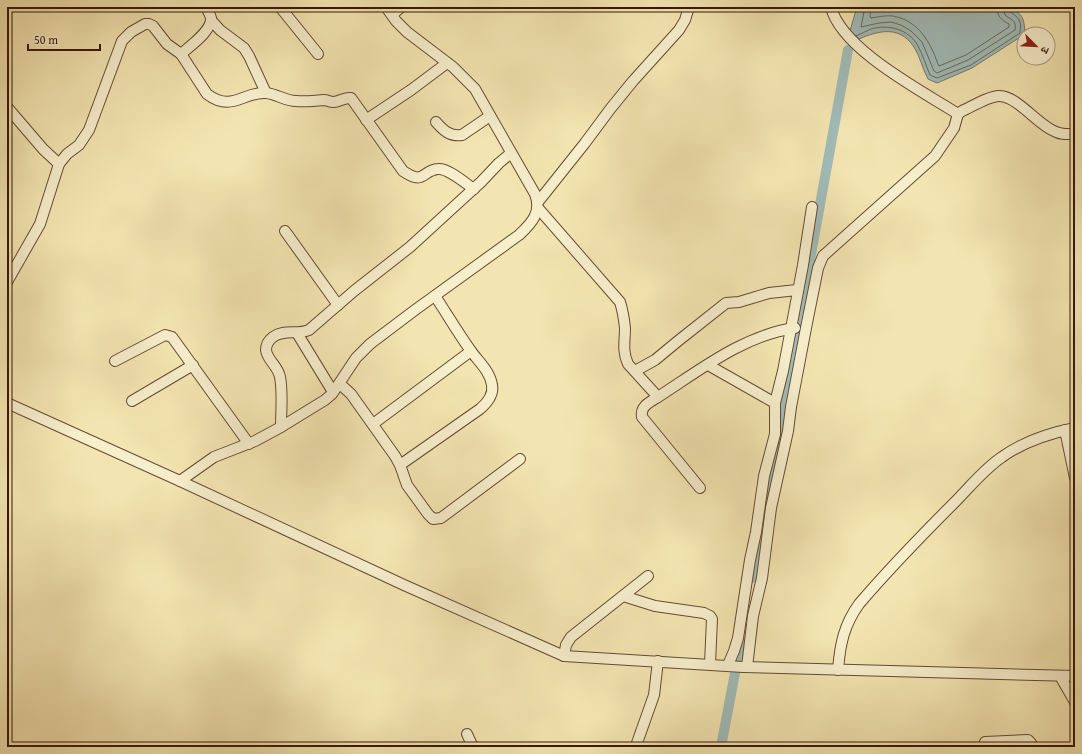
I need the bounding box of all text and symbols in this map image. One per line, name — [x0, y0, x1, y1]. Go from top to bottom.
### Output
scale bar — [28, 26, 100, 52]
north arrow — [1016, 26, 1056, 66]
text: 50 m — [34, 31, 58, 48]
text: उ — [1036, 43, 1054, 57]

